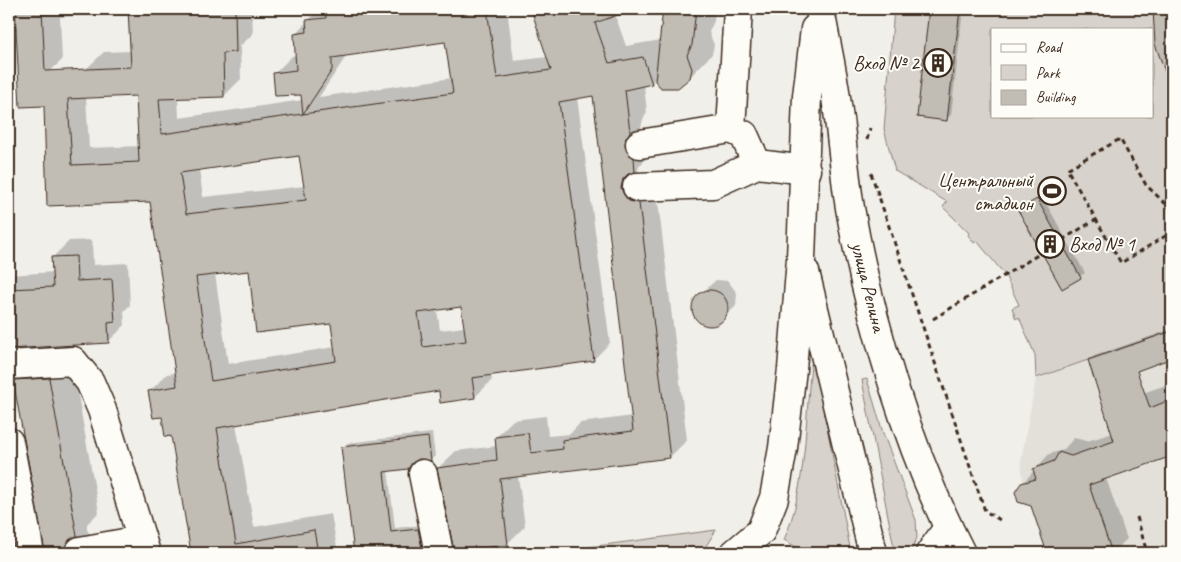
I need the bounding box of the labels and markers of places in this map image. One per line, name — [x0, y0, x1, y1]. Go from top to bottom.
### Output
building icon: Вход № 2 — [923, 48, 953, 78]
place label: Вход № 2 — [853, 51, 921, 76]
place label: Центральный стадион — [938, 168, 1035, 216]
sports icon: Центральный стадион — [1037, 176, 1067, 206]
building icon: Вход № 1 — [1035, 229, 1065, 259]
place label: Вход № 1 — [1069, 232, 1136, 257]

